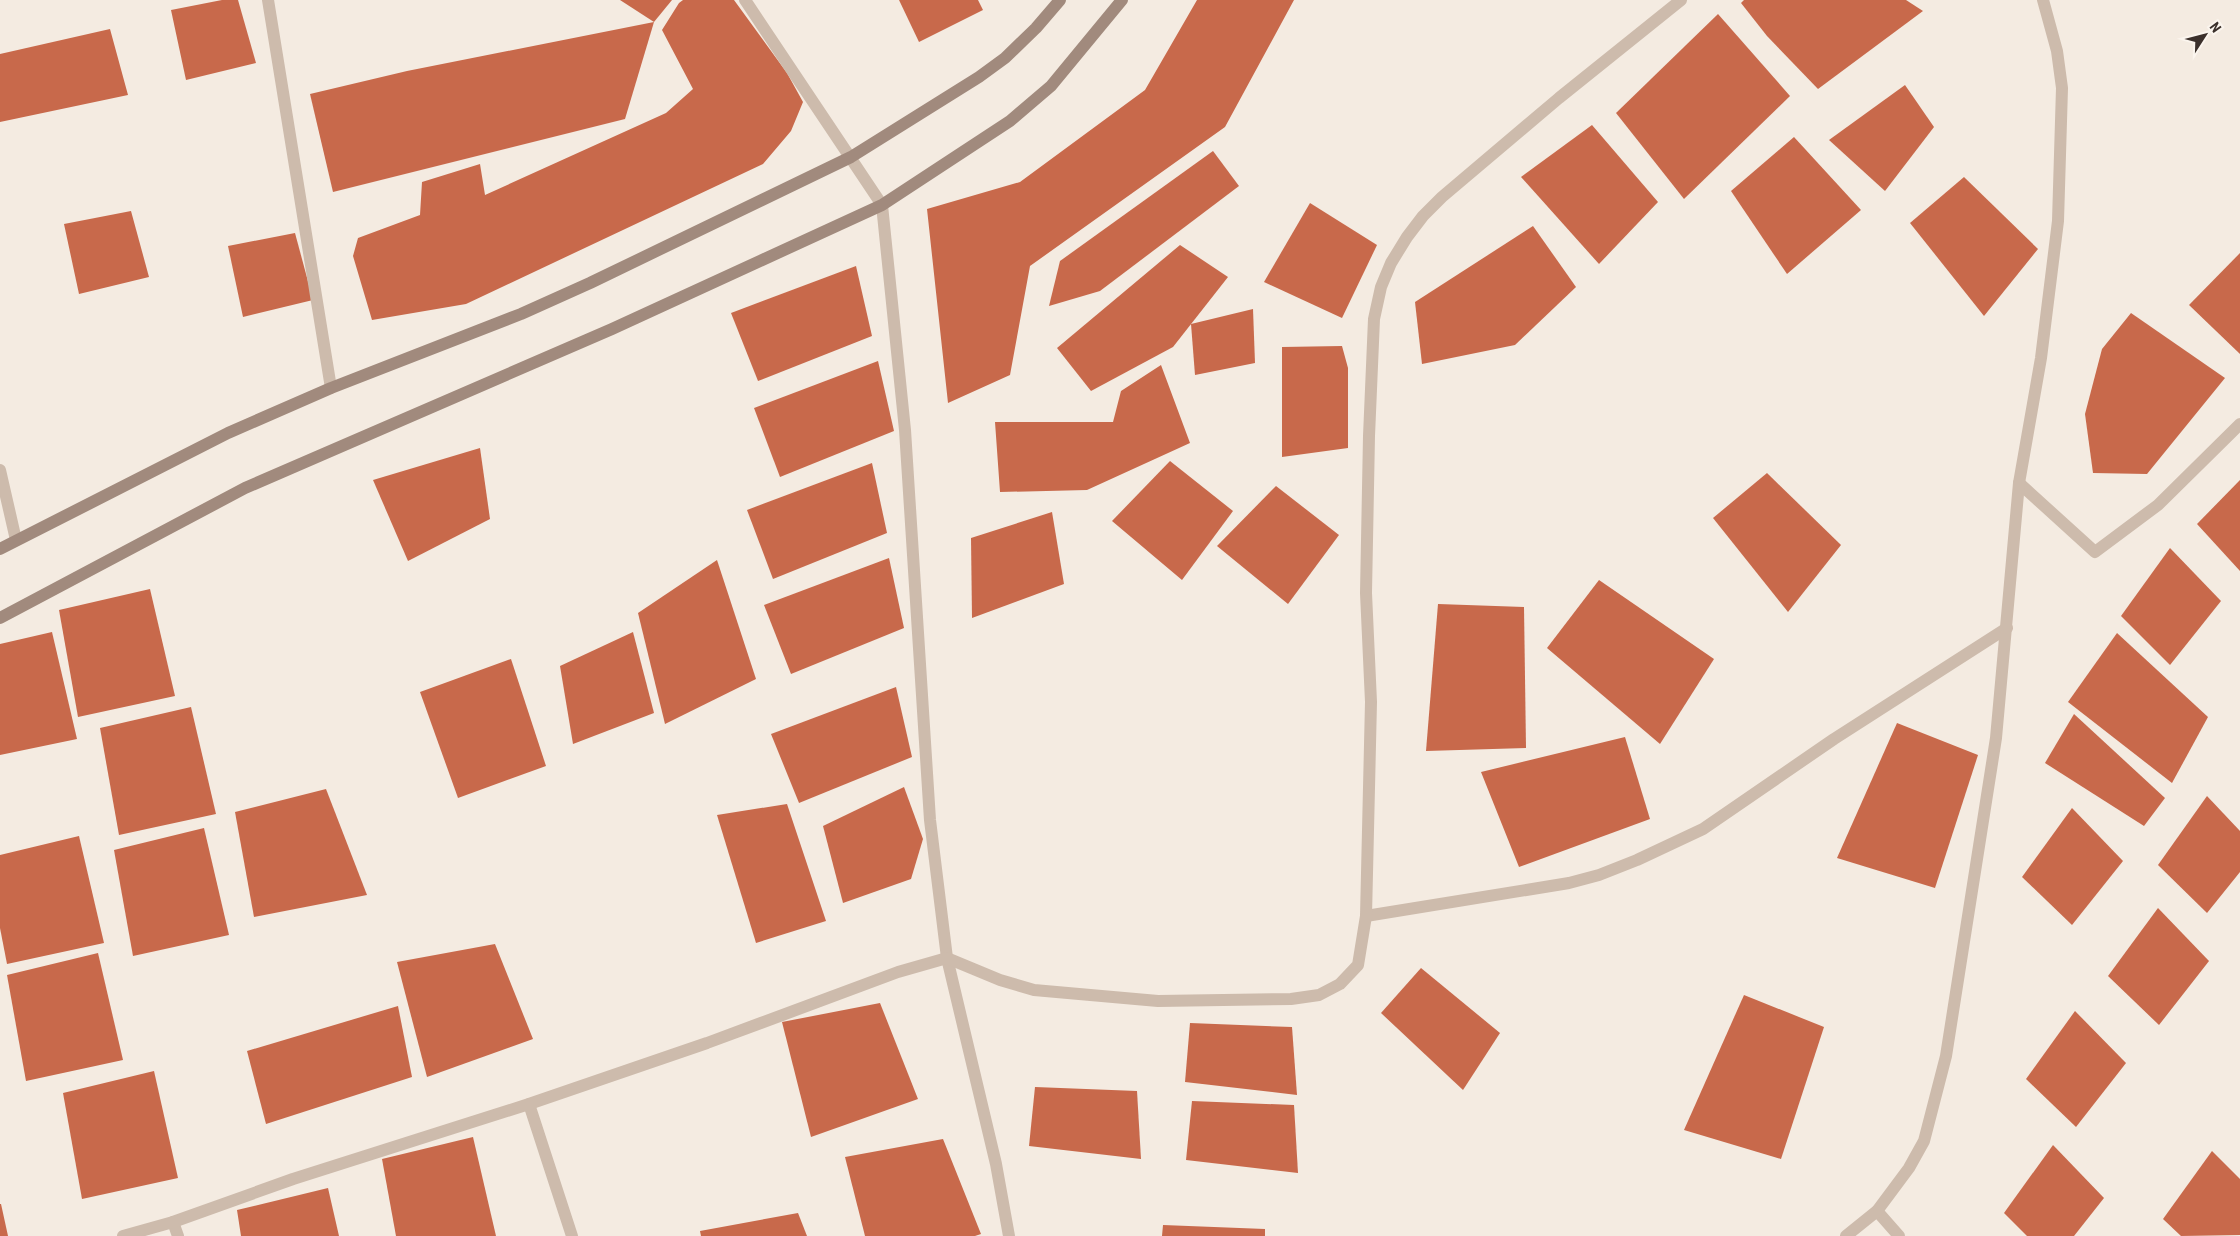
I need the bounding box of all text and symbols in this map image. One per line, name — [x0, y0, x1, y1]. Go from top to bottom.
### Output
north arrow — [2180, 10, 2230, 60]
text: N — [2207, 19, 2225, 36]

